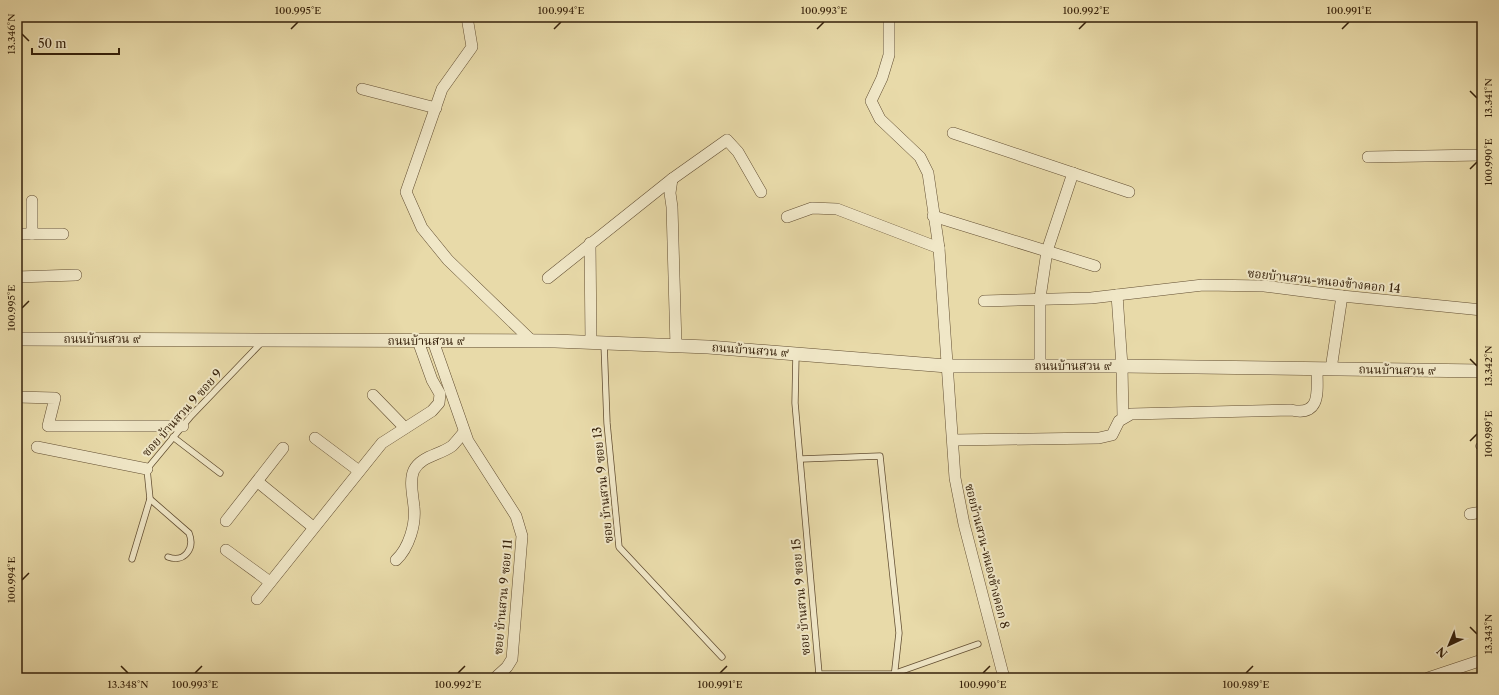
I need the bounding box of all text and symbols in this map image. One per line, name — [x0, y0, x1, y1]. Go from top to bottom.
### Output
text: 100.995°E — [275, 4, 321, 17]
text: 100.994°E — [538, 4, 584, 17]
text: 100.993°E — [801, 4, 847, 17]
text: 100.992°E — [1063, 4, 1109, 17]
text: 100.991°E — [1326, 4, 1372, 17]
text: 13.346°N — [5, 14, 18, 54]
scale bar — [32, 30, 119, 56]
text: 50 m — [38, 36, 67, 51]
text: 13.341°N — [1482, 78, 1495, 118]
text: 100.990°E — [1482, 138, 1495, 186]
street label: ซอยบ้านสวน-หนองข้างคอก 14 — [1247, 265, 1401, 296]
text: 100.995°E — [5, 285, 18, 331]
street label: ถนนบ้านสวน ๙ — [64, 331, 141, 346]
street label: ถนนบ้านสวน ๙ — [388, 333, 465, 348]
street label: ถนนบ้านสวน ๙ — [711, 339, 789, 360]
text: 13.342°N — [1482, 346, 1495, 386]
street label: ถนนบ้านสวน ๙ — [1035, 358, 1112, 373]
street label: ถนนบ้านสวน ๙ — [1358, 361, 1436, 378]
street label: ซอย บ้านสวน 9 ซอย 9 — [138, 366, 225, 459]
text: 100.989°E — [1482, 410, 1495, 457]
street label: ซอย บ้านสวน 9 ซอย 13 — [589, 426, 616, 544]
street label: ซอยบ้านสวน-หนองข้างคอก 8 — [962, 482, 1013, 630]
street label: ซอย บ้านสวน 9 ซอย 15 — [788, 538, 813, 656]
street label: ซอย บ้านสวน 9 ซอย 11 — [490, 539, 515, 655]
text: 100.994°E — [5, 557, 18, 603]
text: 13.343°N — [1482, 614, 1495, 654]
north arrow — [1429, 625, 1469, 665]
text: N — [1433, 644, 1450, 661]
text: 13.348°N — [107, 678, 149, 691]
text: 100.993°E — [172, 678, 218, 691]
text: 100.992°E — [435, 678, 481, 691]
text: 100.991°E — [697, 678, 743, 691]
text: 100.990°E — [959, 678, 1007, 691]
text: 100.989°E — [1223, 678, 1270, 691]

